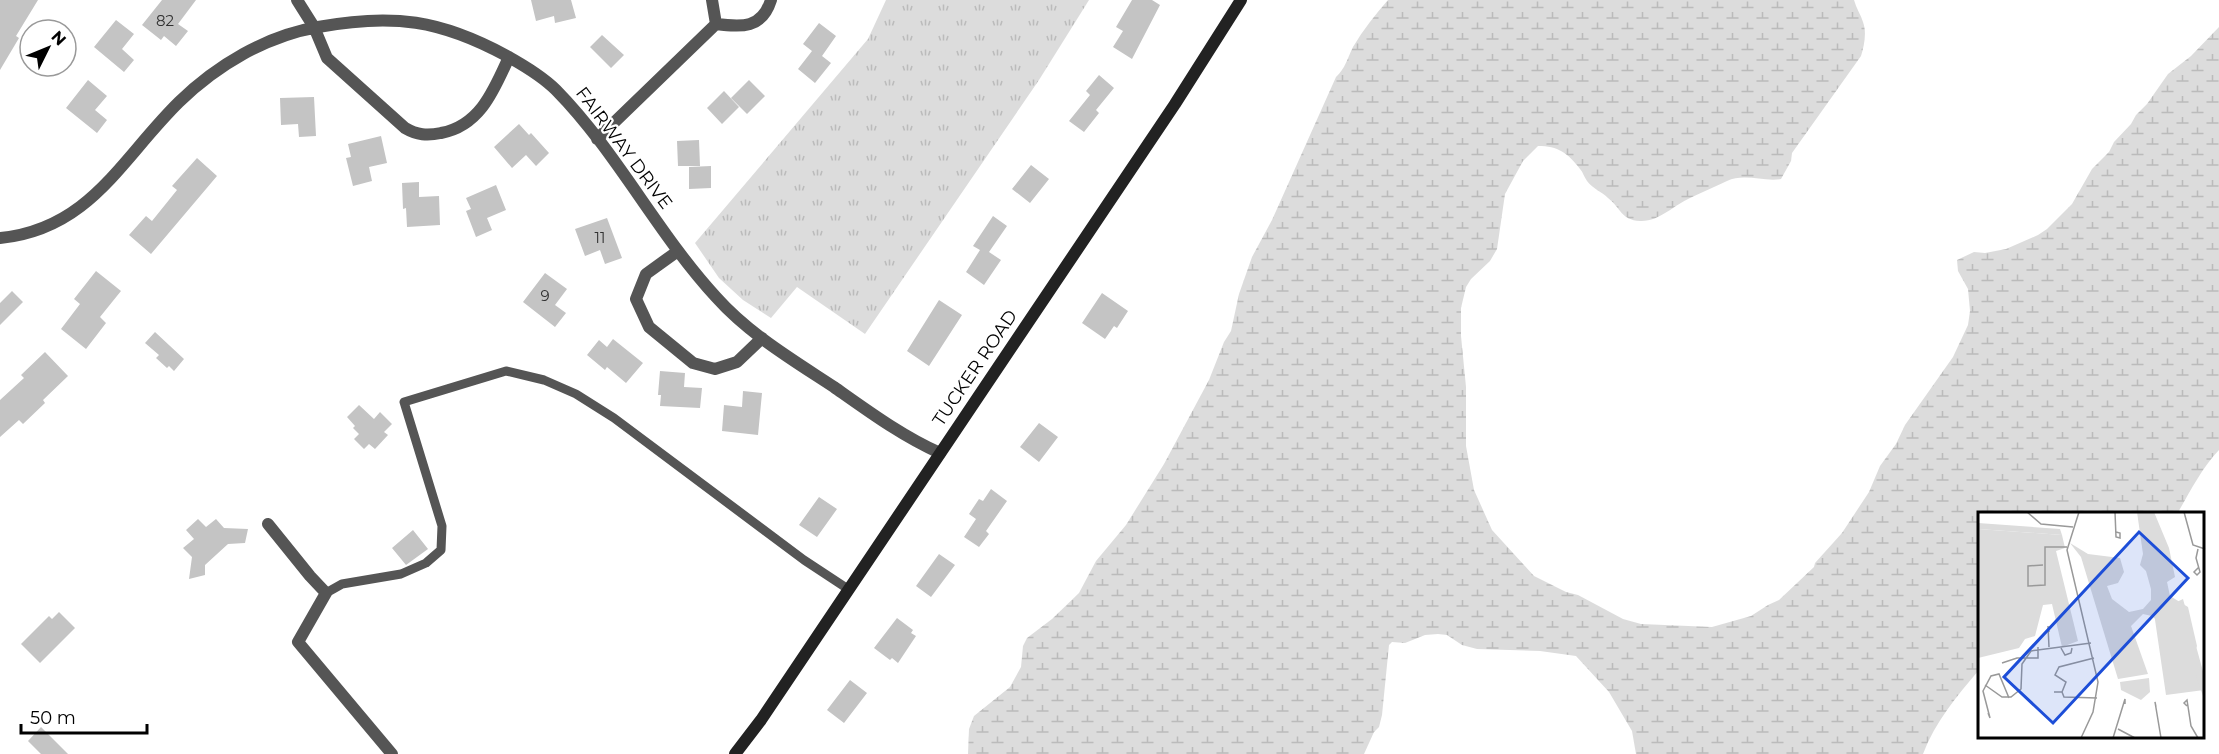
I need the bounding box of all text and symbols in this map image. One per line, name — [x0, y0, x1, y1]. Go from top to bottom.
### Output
house number: 82 — [156, 11, 174, 30]
north arrow — [18, 18, 78, 78]
text: N — [47, 27, 70, 49]
street label: FAIRWAY DRIVE — [571, 83, 677, 213]
house number: 11 — [595, 228, 605, 247]
house number: 9 — [540, 286, 550, 305]
street label: TUCKER ROAD — [928, 306, 1022, 430]
inset map — [1978, 512, 2204, 739]
scale bar — [21, 697, 147, 735]
text: 50 m — [30, 707, 76, 729]

